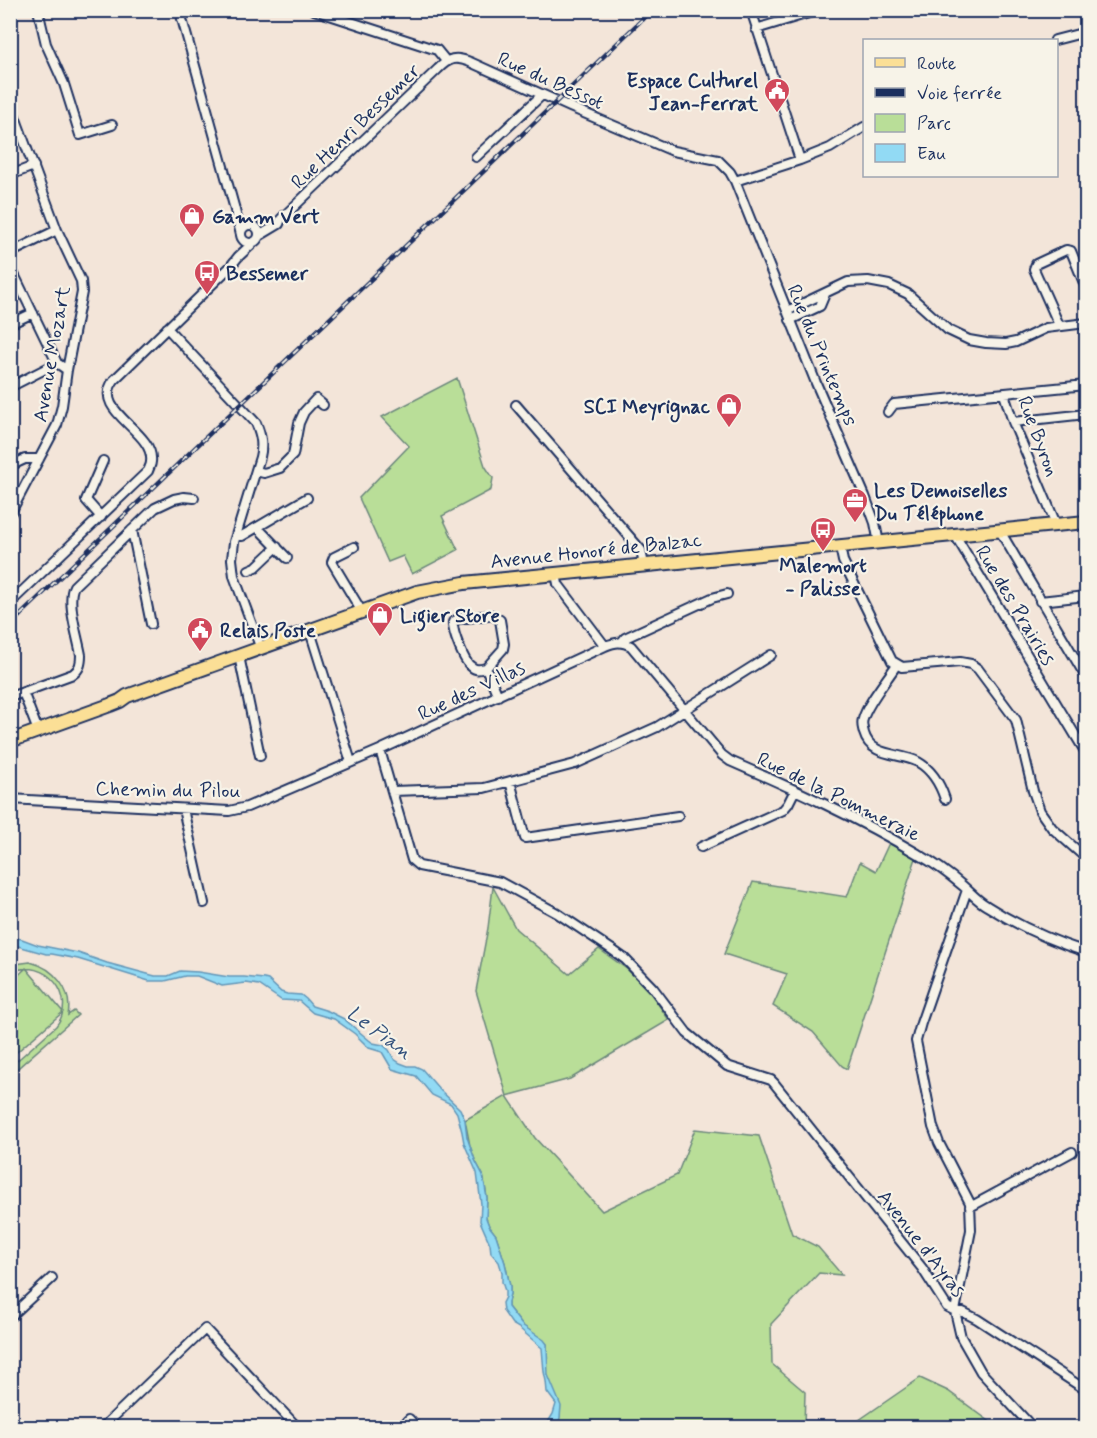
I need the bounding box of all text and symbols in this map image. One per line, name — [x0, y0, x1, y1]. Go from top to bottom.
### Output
legend — [863, 39, 1058, 177]
street label: Rue du Bessot — [493, 46, 608, 117]
text: Route — [917, 52, 956, 76]
street label: Rue Henri Bessemer — [286, 58, 427, 196]
place label: Espace Culturel Jean-Ferrat — [627, 68, 759, 118]
public building icon: Espace Culturel Jean-Ferrat — [762, 76, 792, 114]
text: Voie ferrée — [917, 82, 1002, 106]
text: Parc — [917, 112, 951, 136]
text: Eau — [917, 142, 946, 166]
shop icon: Gamm Vert — [177, 201, 207, 239]
place label: Gamm Vert — [212, 204, 320, 231]
bus stop icon: Bessemer — [192, 258, 222, 296]
place label: Bessemer — [226, 261, 309, 288]
street label: Rue du Printemps — [780, 281, 864, 431]
street label: Avenue Mozart — [27, 284, 78, 424]
shop icon: SCI Meyrignac — [714, 391, 744, 429]
street label: Rue Byron — [1010, 392, 1065, 481]
place label: SCI Meyrignac — [584, 394, 711, 423]
place label: Les Demoiselles Du Téléphone — [874, 478, 1008, 528]
office icon: Les Demoiselles Du Téléphone — [840, 486, 870, 524]
bus stop icon: Malemort - Palisse — [808, 515, 838, 553]
street label: Avenue Honoré de Balzac — [489, 527, 703, 576]
street label: Rue des Prairies — [968, 541, 1061, 671]
place label: Malemort - Palisse — [779, 553, 867, 603]
shop icon: Ligier Store — [365, 600, 395, 638]
place label: Ligier Store — [400, 603, 500, 632]
public building icon: Relais Poste — [185, 615, 215, 653]
place label: Relais Poste — [220, 618, 316, 645]
street label: Rue des Villas — [414, 655, 530, 728]
street label: Rue de la Pommeraie — [752, 746, 925, 849]
street label: Chemin du Pilou — [95, 776, 241, 805]
water label: Le Pian — [341, 999, 418, 1066]
street label: Avenue d'Ayras — [870, 1185, 971, 1303]

